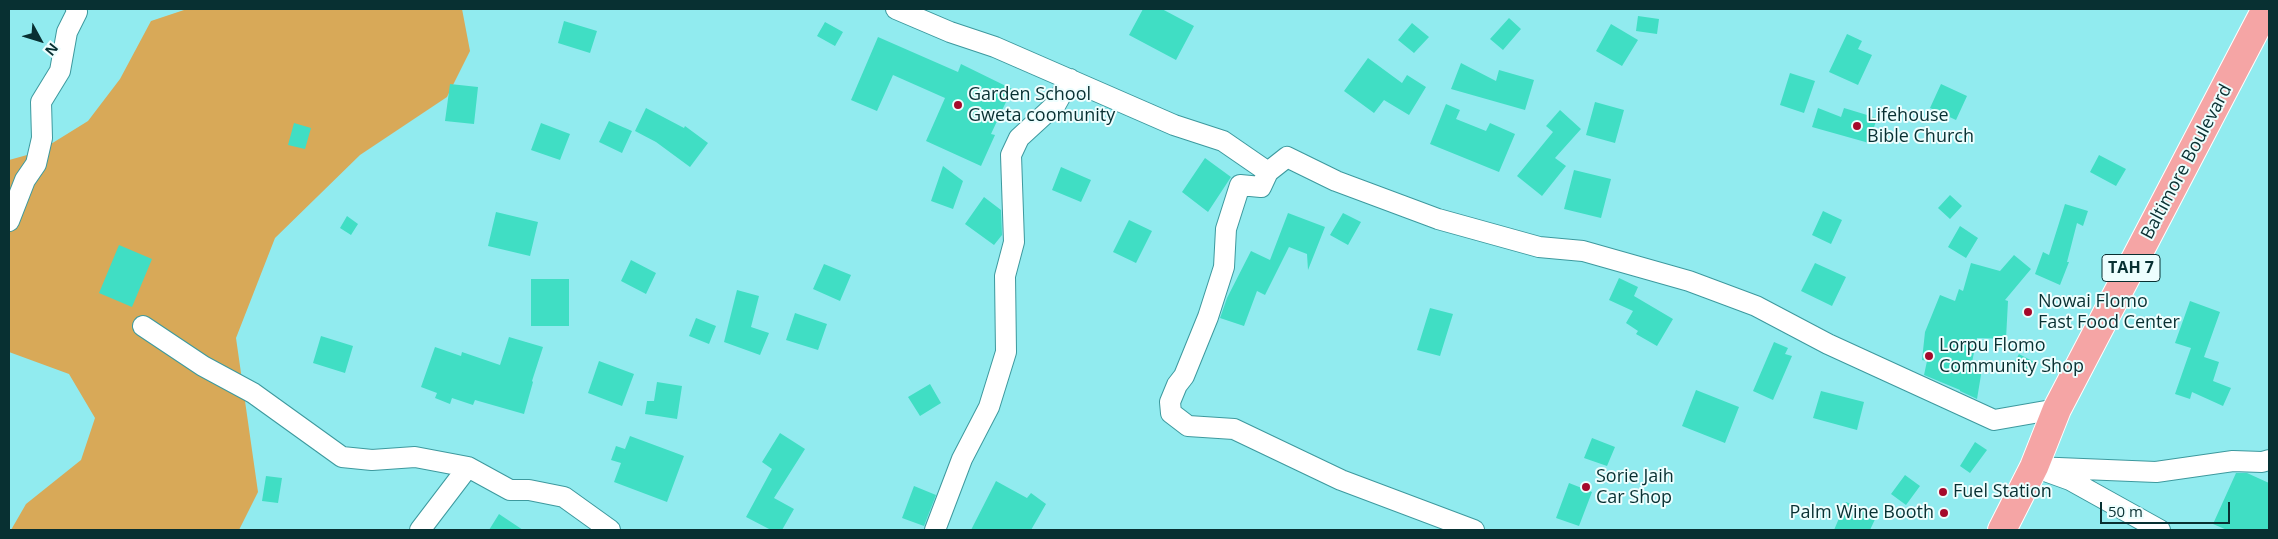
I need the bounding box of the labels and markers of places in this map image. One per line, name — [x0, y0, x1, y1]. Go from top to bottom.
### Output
place label: Garden School Gweta coomunity — [968, 84, 1115, 126]
marker: Garden School Gweta coomunity — [952, 99, 964, 111]
place label: Lifehouse Bible Church — [1867, 105, 1974, 148]
marker: Lifehouse Bible Church — [1851, 120, 1863, 132]
place label: Nowai Flomo Fast Food Center — [2038, 291, 2180, 334]
marker: Nowai Flomo Fast Food Center — [2022, 306, 2034, 318]
place label: Lorpu Flomo Community Shop — [1939, 335, 2084, 378]
marker: Lorpu Flomo Community Shop — [1923, 350, 1935, 362]
place label: Sorie Jaih Car Shop — [1596, 466, 1674, 508]
marker: Sorie Jaih Car Shop — [1580, 481, 1592, 493]
place label: Fuel Station — [1953, 481, 2052, 503]
marker: Fuel Station — [1937, 486, 1949, 498]
place label: Palm Wine Booth — [1790, 502, 1934, 524]
marker: Palm Wine Booth — [1938, 507, 1950, 519]

